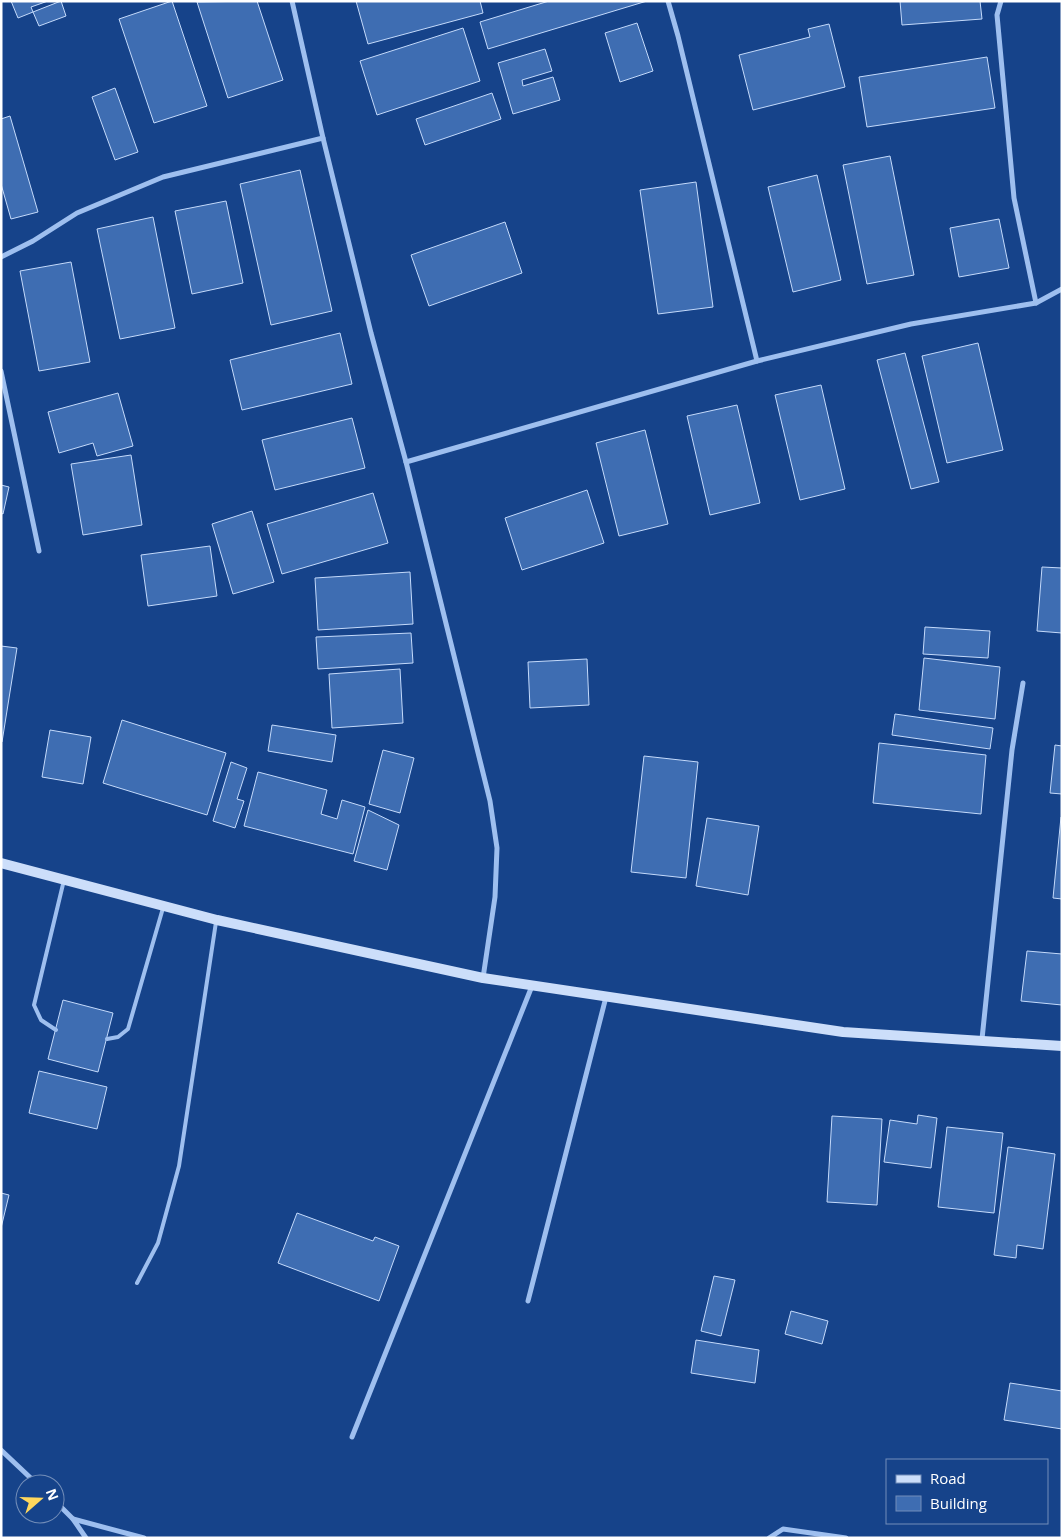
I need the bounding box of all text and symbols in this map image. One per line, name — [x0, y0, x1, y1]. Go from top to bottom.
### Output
legend — [886, 1459, 1048, 1524]
text: Road — [930, 1468, 966, 1488]
north arrow — [15, 1474, 65, 1524]
text: N — [42, 1486, 64, 1503]
text: Building — [930, 1493, 987, 1513]

